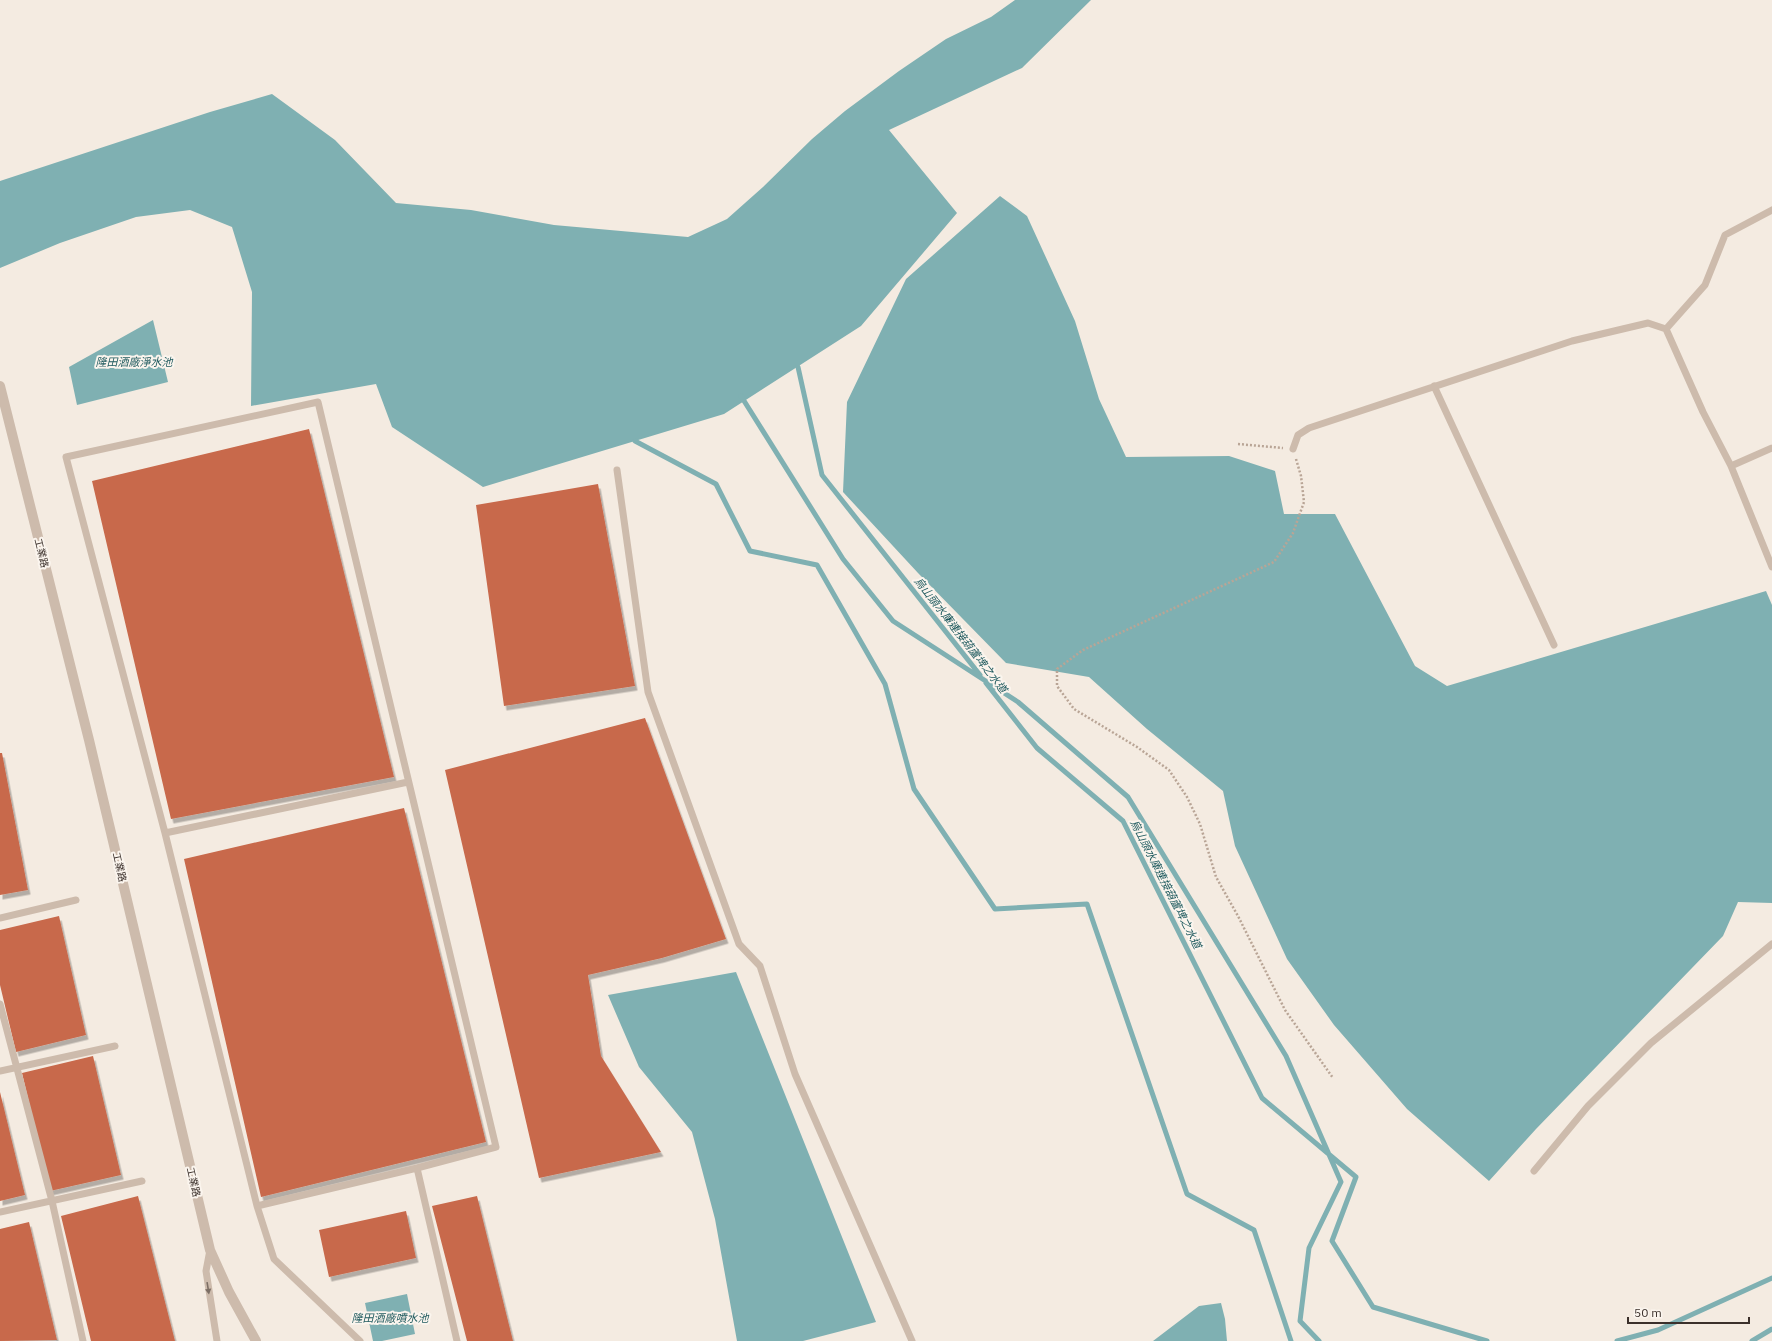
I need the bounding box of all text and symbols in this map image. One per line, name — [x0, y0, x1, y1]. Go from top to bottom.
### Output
water label: 隆田酒廠淨水池 — [96, 355, 173, 369]
street label: 工業路 — [32, 537, 51, 569]
water label: 烏山頭水庫連接葫蘆埤之水道 — [911, 574, 1012, 697]
water label: 烏山頭水庫連接葫蘆埤之水道 — [1127, 817, 1206, 953]
street label: 工業路 — [110, 851, 129, 883]
street label: 工業路 — [184, 1166, 203, 1198]
one-way arrow — [205, 1282, 211, 1294]
scale bar — [1628, 1299, 1749, 1325]
text: 50 m — [1634, 1305, 1662, 1320]
water label: 隆田酒廠噴水池 — [352, 1311, 429, 1325]

